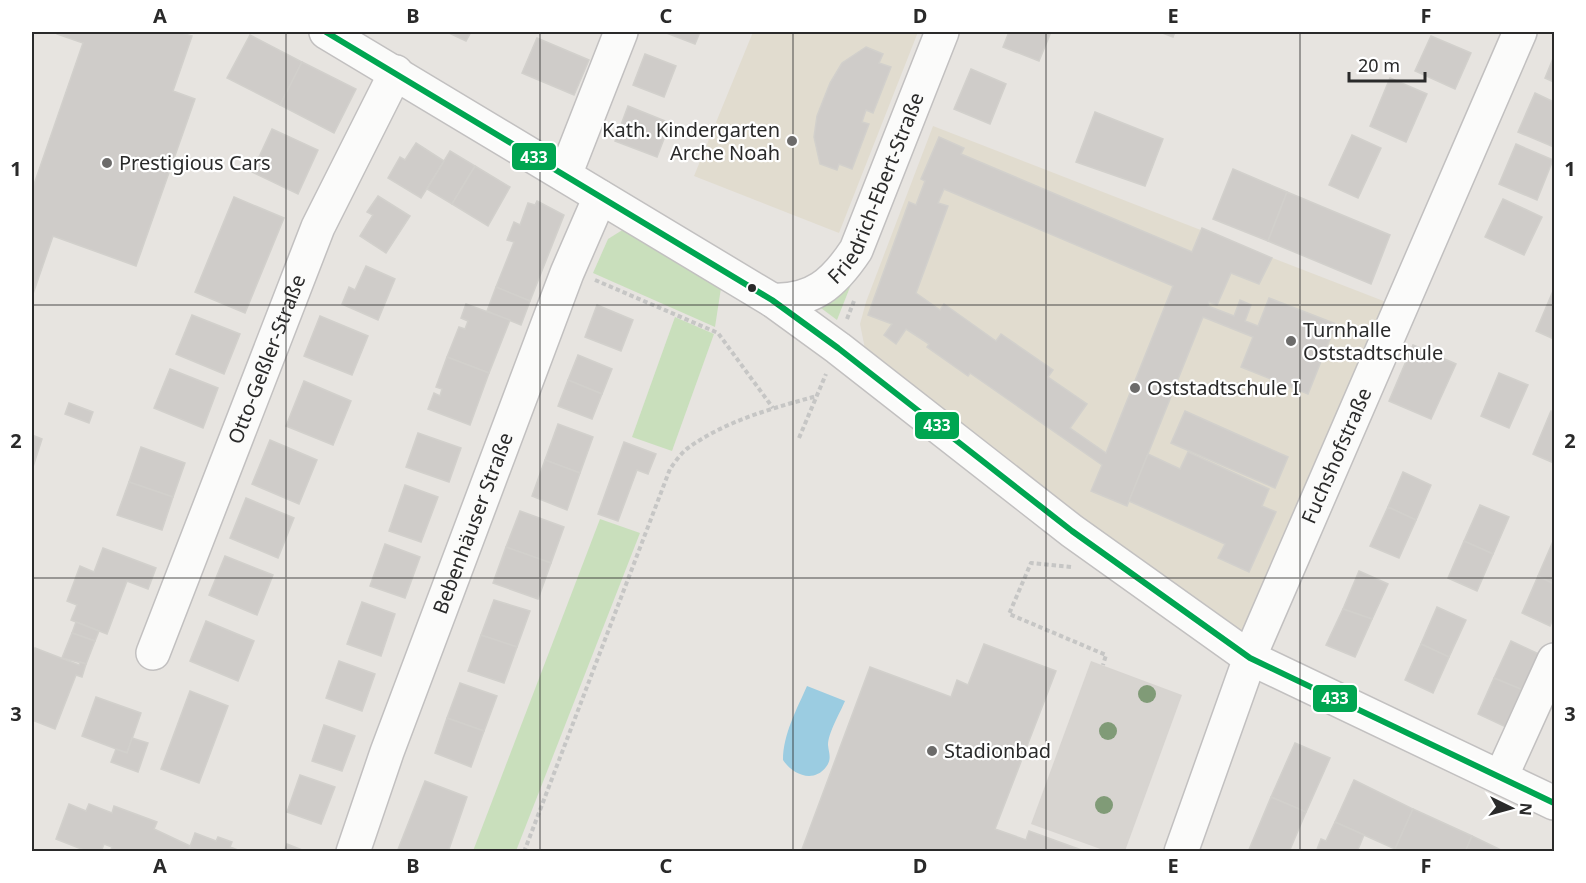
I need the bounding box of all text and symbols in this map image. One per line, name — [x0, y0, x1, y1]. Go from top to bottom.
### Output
text: A — [153, 2, 167, 29]
text: B — [406, 2, 420, 29]
text: C — [660, 2, 673, 29]
text: D — [913, 2, 927, 29]
text: E — [1167, 2, 1179, 29]
text: F — [1421, 2, 1431, 29]
scale bar — [1349, 45, 1426, 83]
text: 20 m — [1358, 53, 1400, 77]
street label: Friedrich-Ebert-Straße — [821, 88, 930, 289]
place label: Kath. Kindergarten Arche Noah — [602, 116, 780, 166]
marker: Kath. Kindergarten Arche Noah — [785, 134, 799, 148]
line badge: 433 — [511, 142, 557, 171]
text: 433 — [520, 146, 548, 168]
place label: Prestigious Cars — [119, 149, 271, 176]
text: 1 — [10, 155, 22, 182]
text: 1 — [1564, 155, 1576, 182]
marker: Prestigious Cars — [100, 156, 114, 170]
street label: Otto-Geßler-Straße — [221, 271, 311, 448]
unlabelled marker — [746, 282, 758, 294]
place label: Turnhalle Oststadtschule — [1303, 316, 1443, 366]
marker: Turnhalle Oststadtschule — [1284, 334, 1298, 348]
place label: Oststadtschule I — [1147, 374, 1299, 401]
marker: Oststadtschule I — [1128, 381, 1142, 395]
street label: Fuchshofstraße — [1295, 383, 1377, 528]
line badge: 433 — [914, 411, 960, 440]
text: 433 — [923, 414, 951, 436]
text: 2 — [10, 427, 22, 454]
text: 2 — [1564, 427, 1576, 454]
street label: Bebenhäuser Straße — [426, 429, 519, 618]
line badge: 433 — [1312, 684, 1358, 713]
text: 433 — [1321, 687, 1349, 709]
text: 3 — [10, 700, 22, 727]
text: 3 — [1564, 700, 1576, 727]
place label: Stadionbad — [944, 737, 1051, 764]
marker: Stadionbad — [925, 744, 939, 758]
north arrow — [1481, 778, 1541, 838]
text: N — [1514, 802, 1537, 817]
text: A — [153, 852, 167, 879]
text: B — [406, 852, 420, 879]
text: C — [660, 852, 673, 879]
text: D — [913, 852, 927, 879]
text: E — [1167, 852, 1179, 879]
text: F — [1421, 852, 1431, 879]

